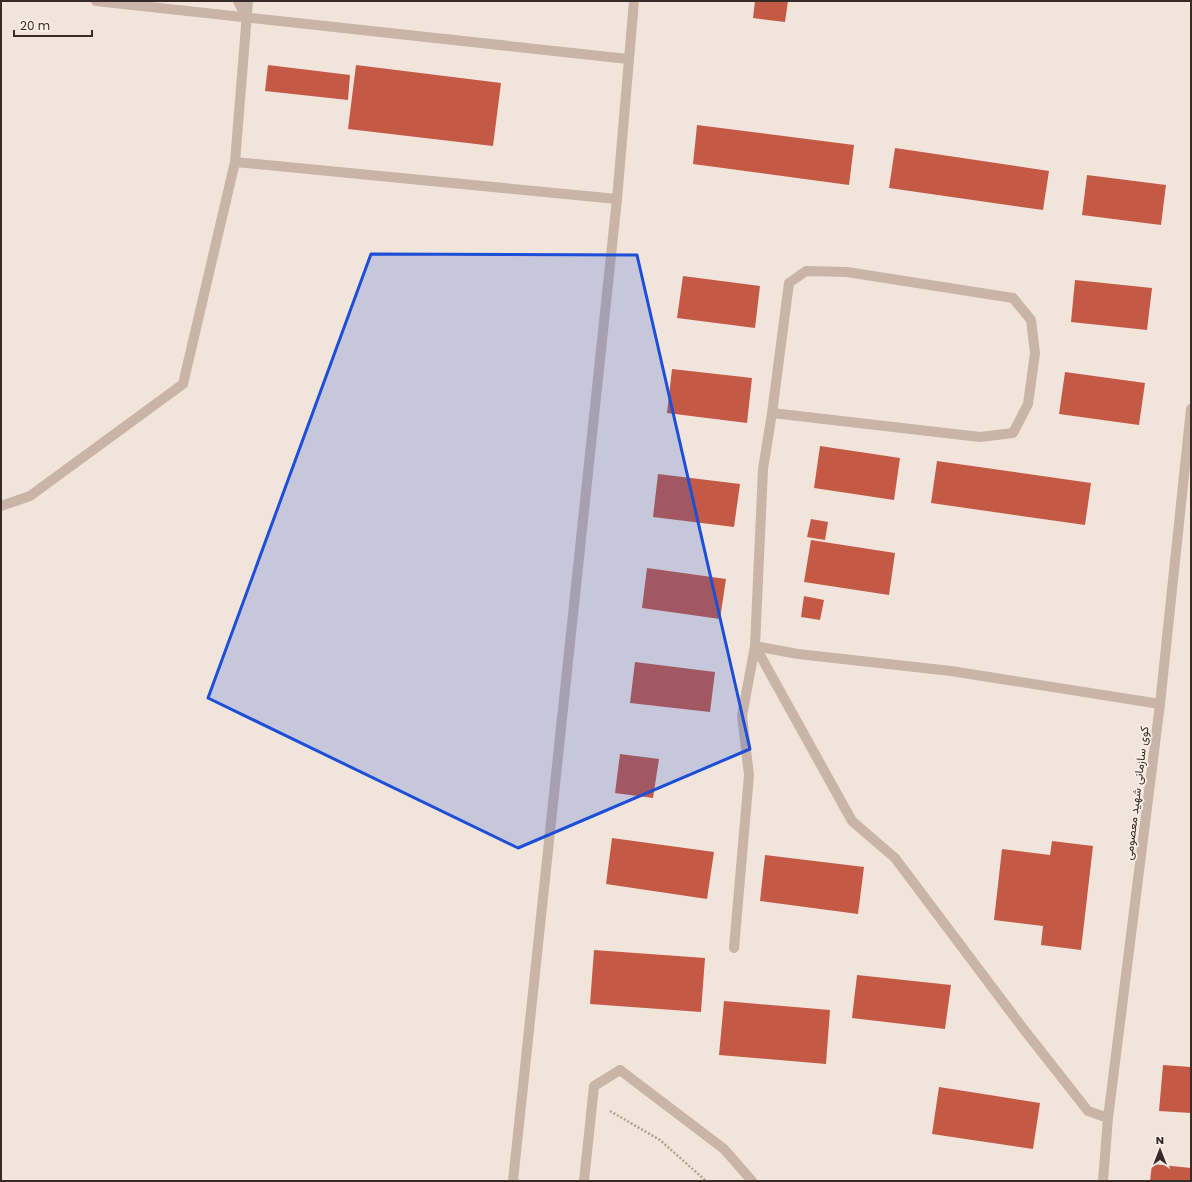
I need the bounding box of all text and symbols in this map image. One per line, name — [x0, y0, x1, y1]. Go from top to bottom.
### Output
scale bar — [14, 12, 92, 38]
text: 20 m — [20, 17, 50, 34]
street label: کوی سازمانی شهید معصومی — [1119, 725, 1153, 861]
north arrow — [1140, 1130, 1180, 1170]
text: N — [1156, 1132, 1164, 1148]

